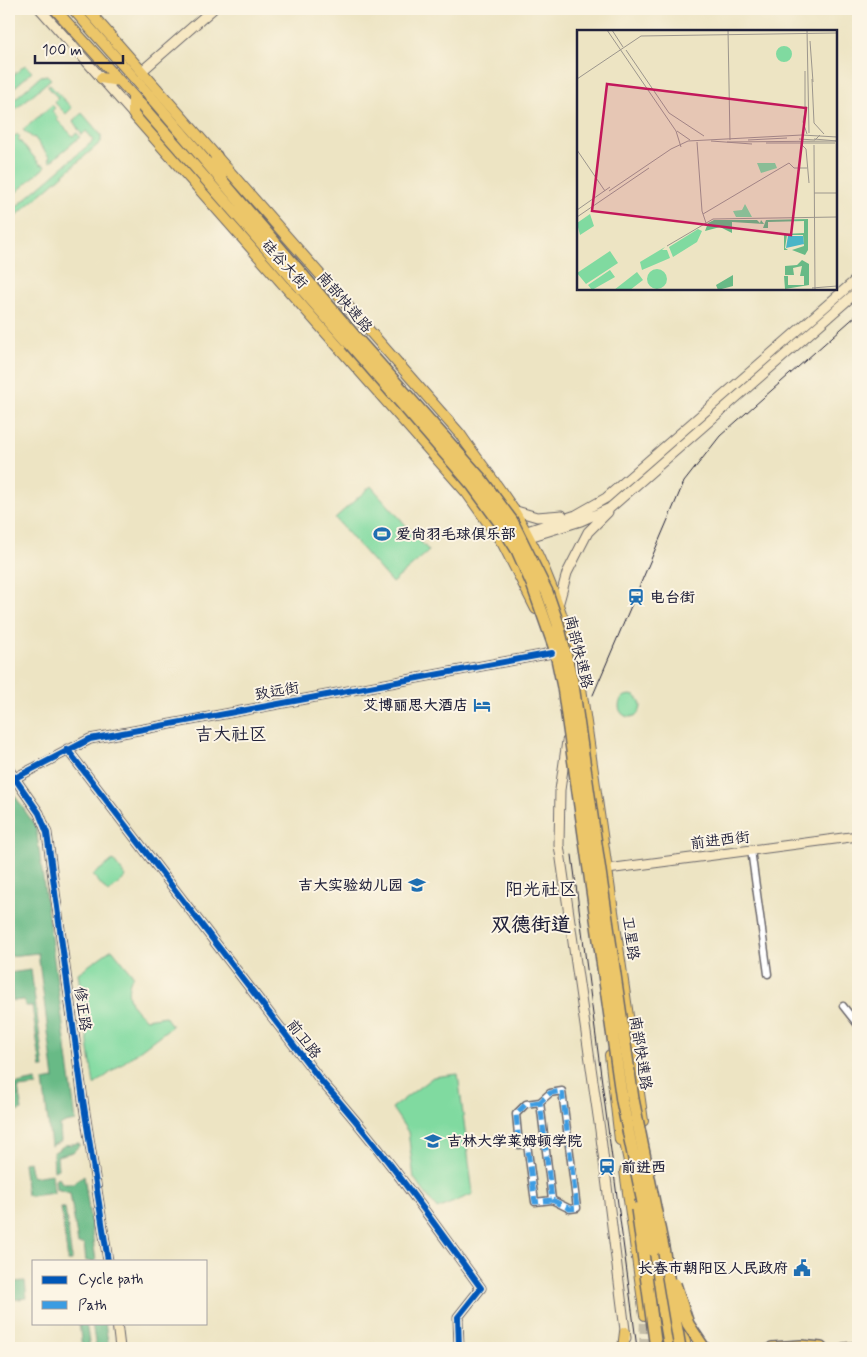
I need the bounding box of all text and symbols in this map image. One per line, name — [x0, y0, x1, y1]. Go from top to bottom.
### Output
inset map — [577, 30, 837, 290]
scale bar — [35, 32, 122, 64]
text: 100 m — [42, 41, 82, 61]
street label: 硅谷大街 — [257, 236, 312, 294]
street label: 南部快速路 — [312, 268, 376, 338]
sports icon: 爱尚羽毛球俱乐部 — [372, 524, 392, 544]
place label: 爱尚羽毛球俱乐部 — [396, 525, 516, 545]
station icon: 电台街 — [626, 587, 646, 607]
place label: 电台街 — [650, 588, 695, 608]
street label: 南部快速路 — [559, 613, 597, 691]
street label: 致远街 — [253, 678, 301, 706]
hotel icon: 艾博丽思大酒店 — [472, 695, 492, 715]
place label: 艾博丽思大酒店 — [363, 696, 468, 716]
district label: 吉大社区 — [195, 723, 267, 747]
street label: 前进西街 — [689, 827, 751, 855]
school or university icon: 吉大实验幼儿园 — [407, 875, 427, 895]
place label: 吉大实验幼儿园 — [298, 876, 403, 896]
district label: 阳光社区 — [505, 878, 577, 902]
district label: 双德街道 — [491, 912, 571, 939]
street label: 卫星路 — [617, 914, 643, 962]
street label: 修正路 — [69, 985, 95, 1033]
street label: 南部快速路 — [624, 1015, 656, 1092]
street label: 前卫路 — [281, 1016, 325, 1064]
school or university icon: 吉林大学莱姆顿学院 — [423, 1131, 443, 1151]
place label: 吉林大学莱姆顿学院 — [447, 1132, 582, 1152]
station icon: 前进西 — [597, 1157, 617, 1177]
place label: 前进西 — [621, 1158, 666, 1178]
public building icon: 长春市朝阳区人民政府 — [792, 1258, 812, 1278]
place label: 长春市朝阳区人民政府 — [638, 1259, 788, 1279]
legend — [32, 1260, 208, 1324]
text: Cycle path — [78, 1270, 143, 1290]
text: Path — [78, 1296, 107, 1316]

